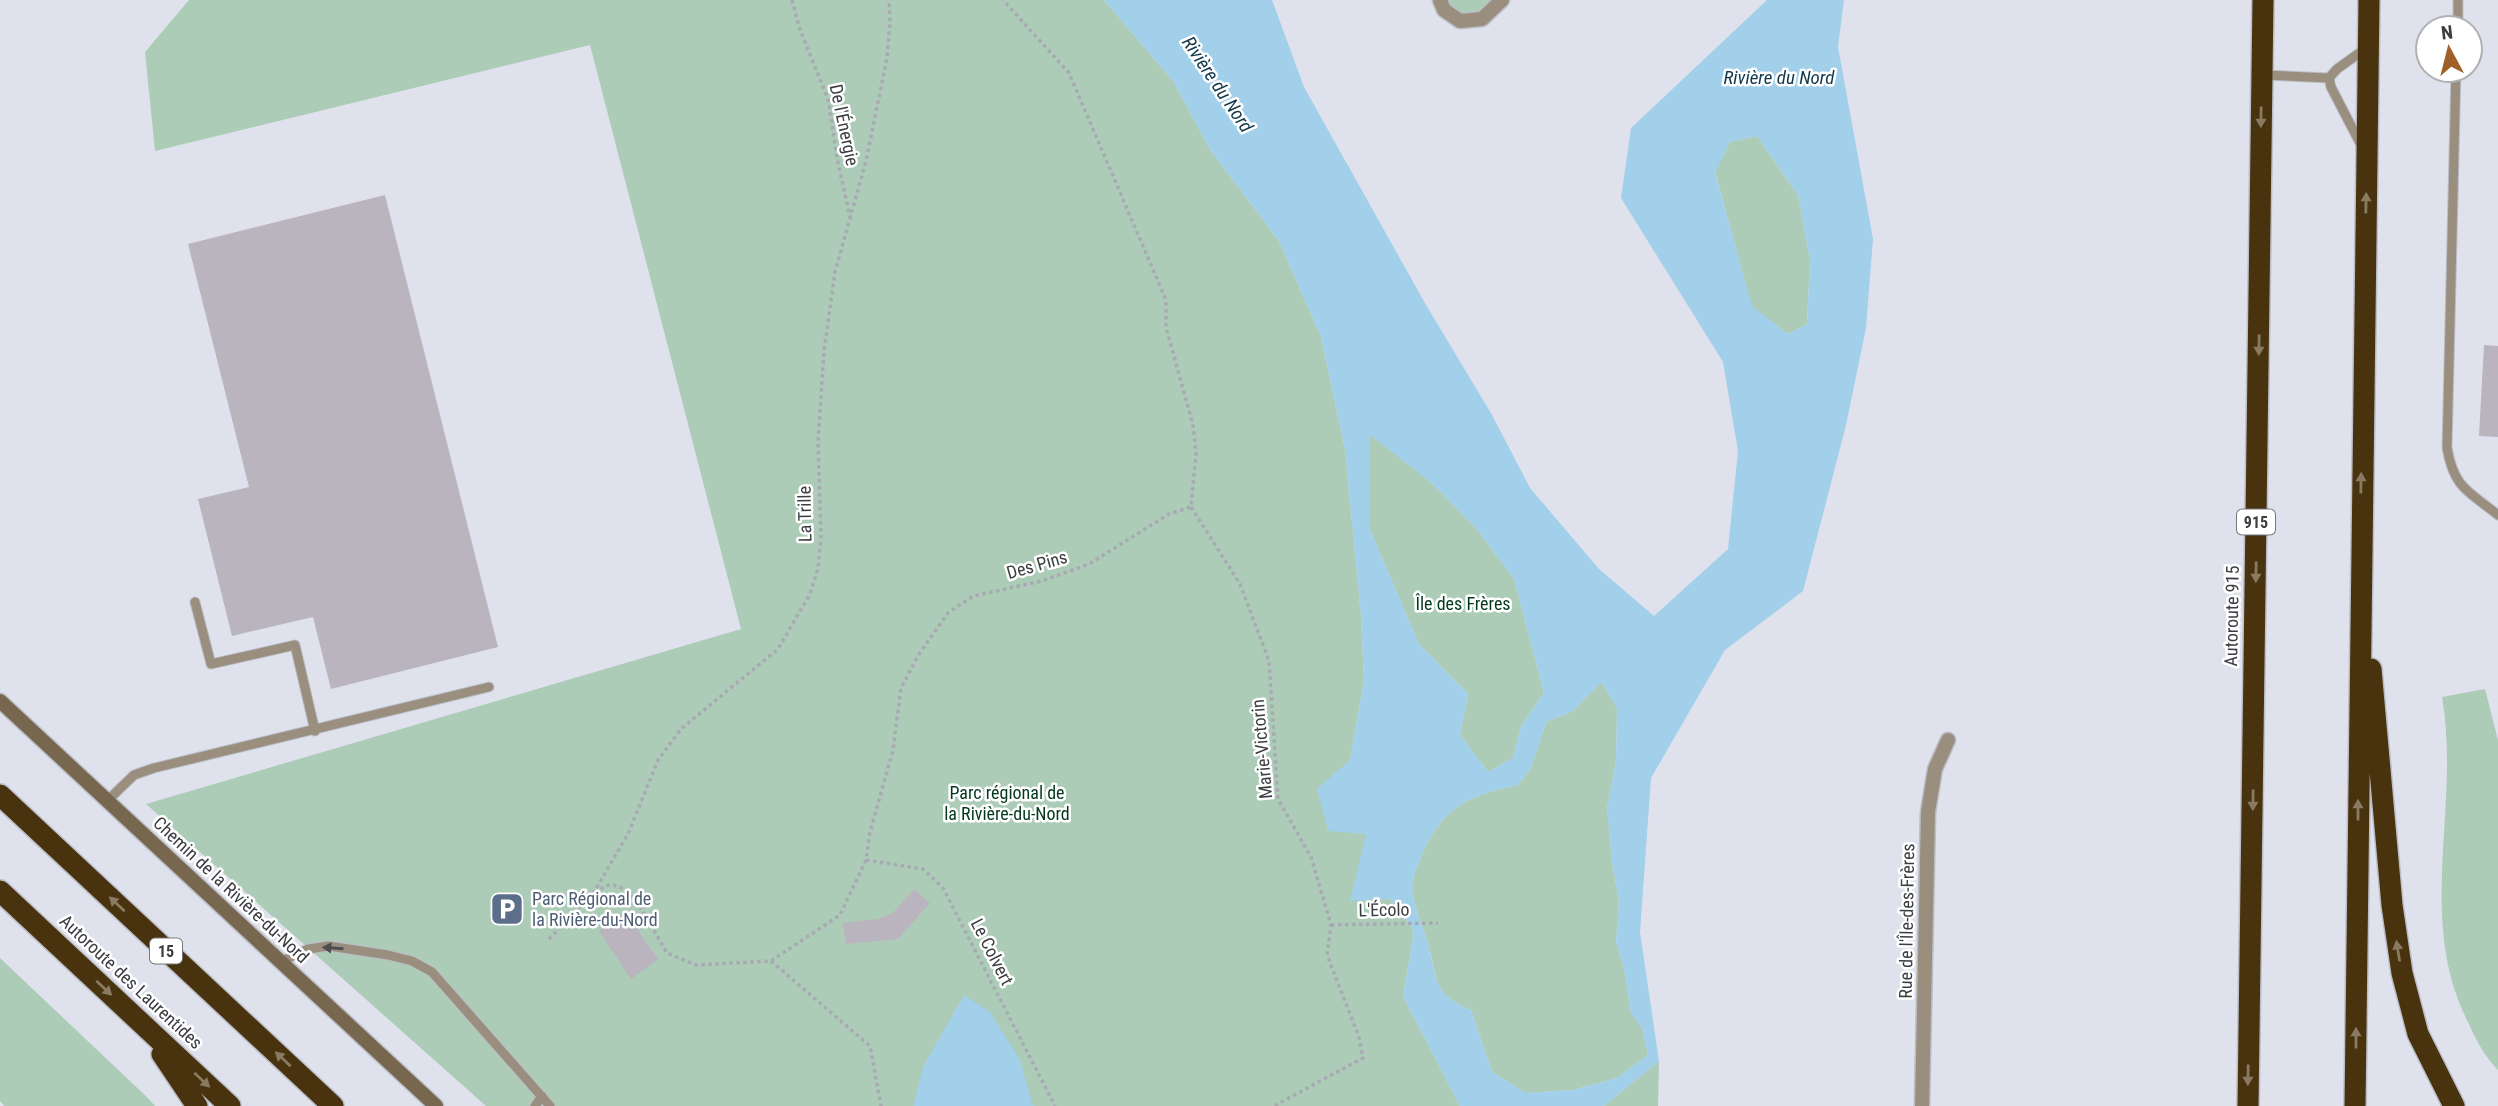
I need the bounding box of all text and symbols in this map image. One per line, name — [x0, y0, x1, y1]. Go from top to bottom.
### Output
north arrow — [2414, 14, 2484, 84]
text: N — [2440, 20, 2454, 45]
water label: Rivière du Nord — [1177, 32, 1259, 137]
water label: Rivière du Nord — [1724, 66, 1835, 89]
street label: De l'Énergie — [826, 82, 863, 168]
one-way arrow — [2255, 106, 2267, 128]
one-way arrow — [2360, 192, 2372, 214]
one-way arrow — [2253, 334, 2264, 356]
one-way arrow — [2356, 471, 2367, 493]
street label: La Trille — [794, 486, 815, 542]
road number: 915 — [2237, 509, 2275, 534]
street label: Des Pins — [1004, 546, 1070, 583]
one-way arrow — [2250, 561, 2262, 583]
street label: Autoroute 915 — [2220, 565, 2243, 667]
park label: Île des Frères — [1414, 593, 1511, 614]
street label: Marie-Victorin — [1247, 698, 1276, 800]
park label: Parc régional de la Rivière-du-Nord — [944, 782, 1070, 824]
one-way arrow — [2247, 789, 2258, 811]
one-way arrow — [2352, 799, 2364, 821]
street label: Chemin de la Rivière-du-Nord — [149, 812, 313, 967]
street label: Rue de l'Île-des-Frères — [1895, 843, 1918, 999]
place label: Parc Régional de la Rivière-du-Nord — [532, 888, 658, 930]
parking icon: Parc Régional de la Rivière-du-Nord — [488, 890, 526, 928]
one-way arrow — [108, 896, 125, 912]
street label: L'Écolo — [1358, 899, 1410, 920]
street label: Autoroute des Laurentides — [56, 910, 207, 1053]
street label: Le Colvert — [967, 915, 1018, 989]
road number: 15 — [150, 939, 182, 964]
one-way arrow — [2392, 940, 2403, 962]
one-way arrow — [321, 942, 343, 953]
one-way arrow — [95, 980, 113, 996]
one-way arrow — [2350, 1027, 2362, 1049]
one-way arrow — [275, 1052, 292, 1068]
one-way arrow — [2243, 1065, 2254, 1087]
one-way arrow — [193, 1072, 211, 1088]

